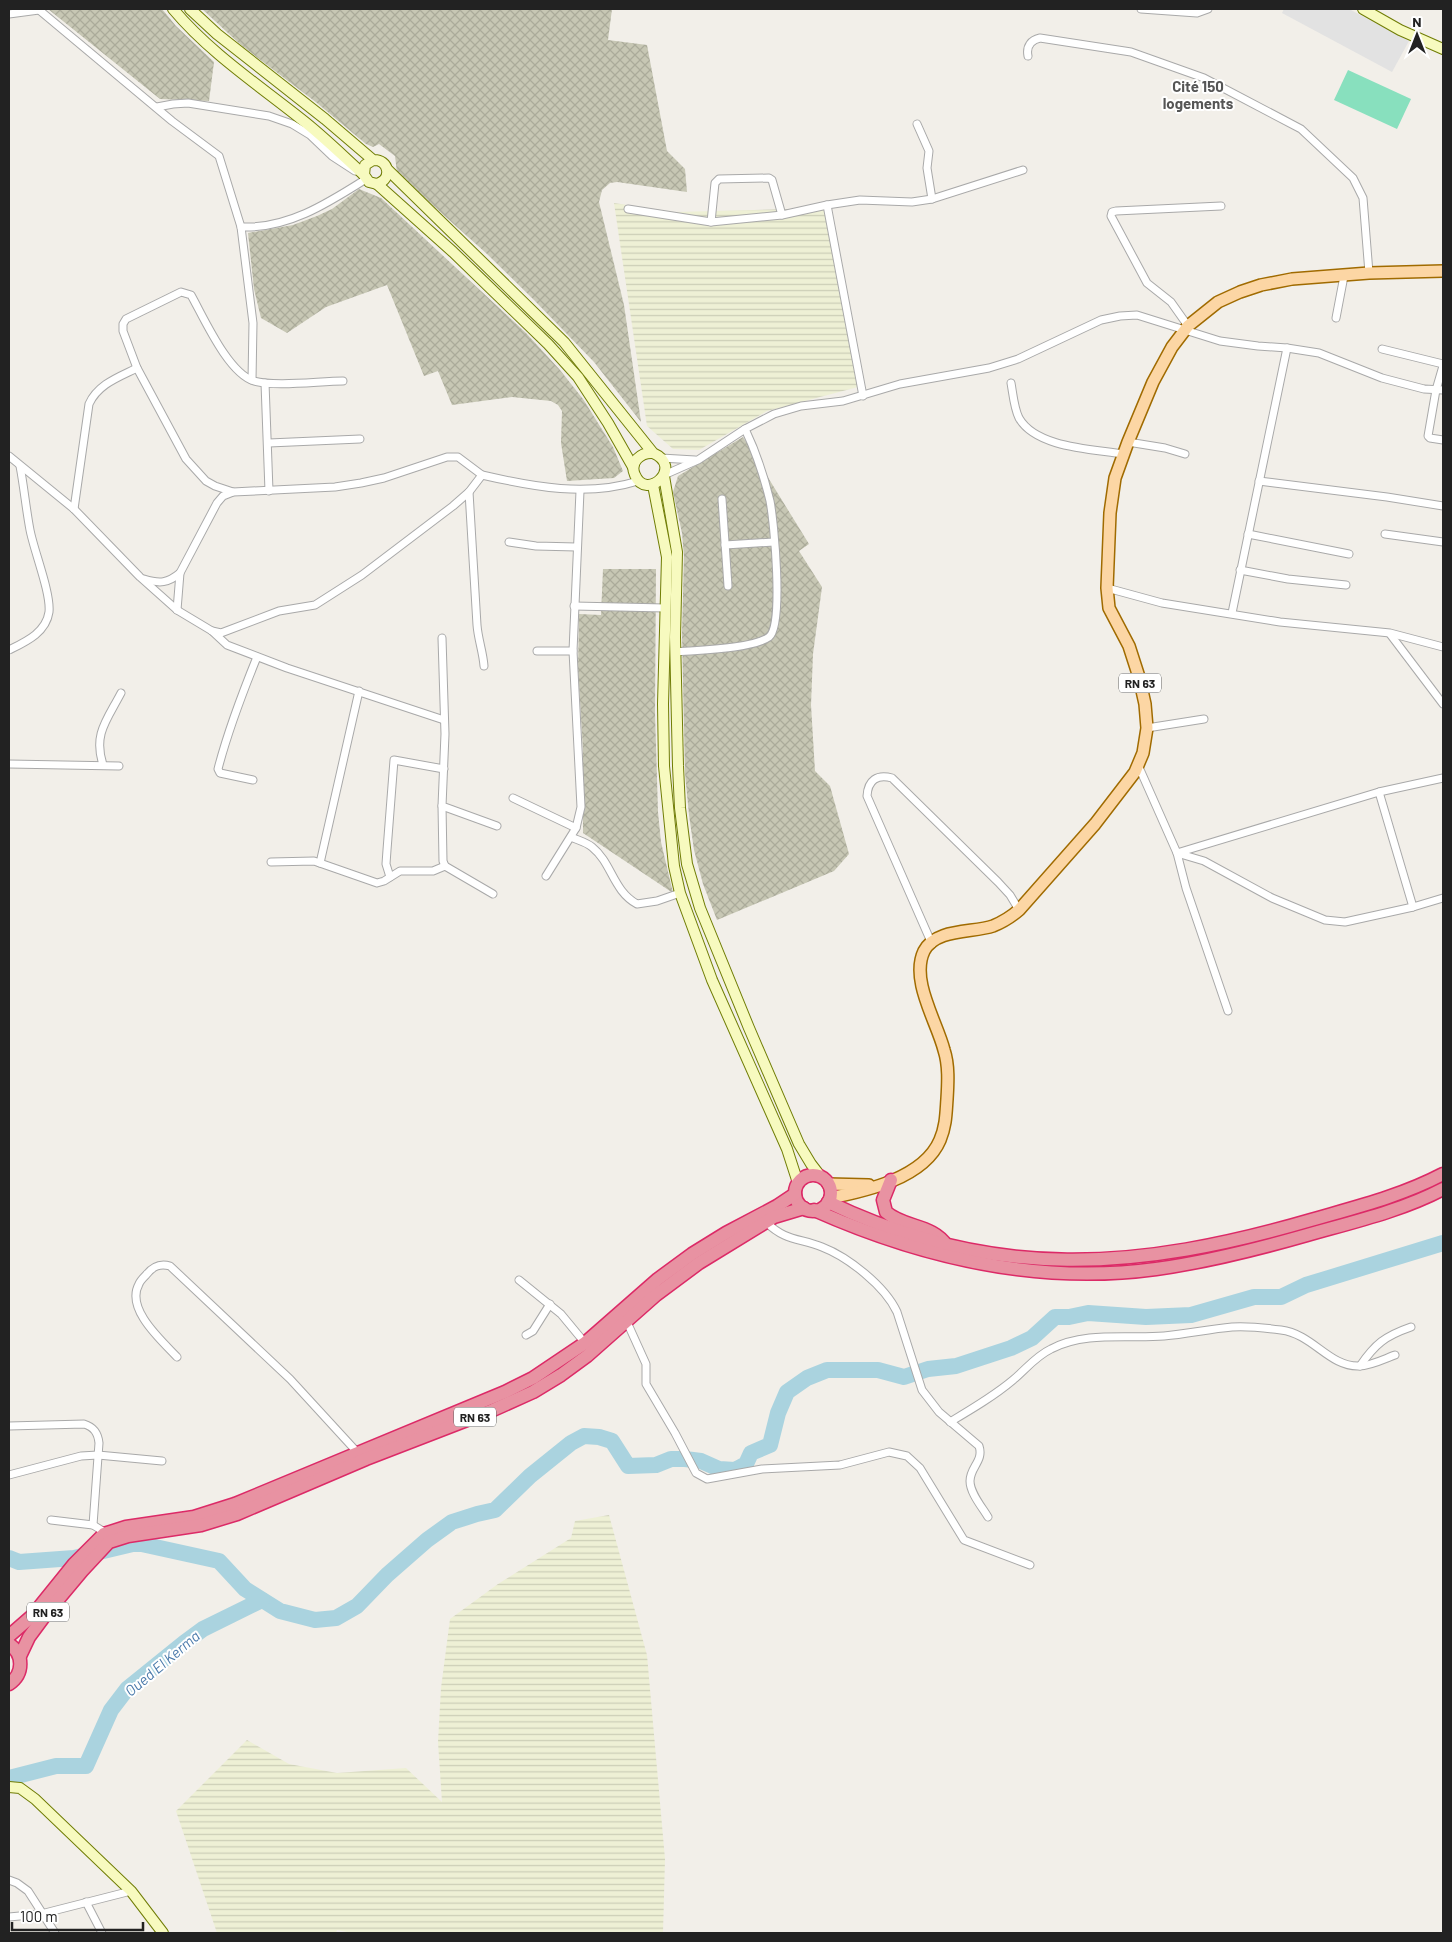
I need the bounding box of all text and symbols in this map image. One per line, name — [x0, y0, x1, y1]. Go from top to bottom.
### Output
north arrow — [1392, 10, 1442, 60]
text: N — [1412, 13, 1422, 30]
district label: Cité 150 logements — [1163, 77, 1234, 112]
road number: RN 63 — [1119, 674, 1161, 692]
road number: RN 63 — [454, 1408, 496, 1426]
road number: RN 63 — [27, 1602, 69, 1621]
water label: Oued El Kerma — [121, 1626, 203, 1700]
scale bar — [12, 1900, 144, 1932]
text: 100 m — [20, 1907, 58, 1925]

